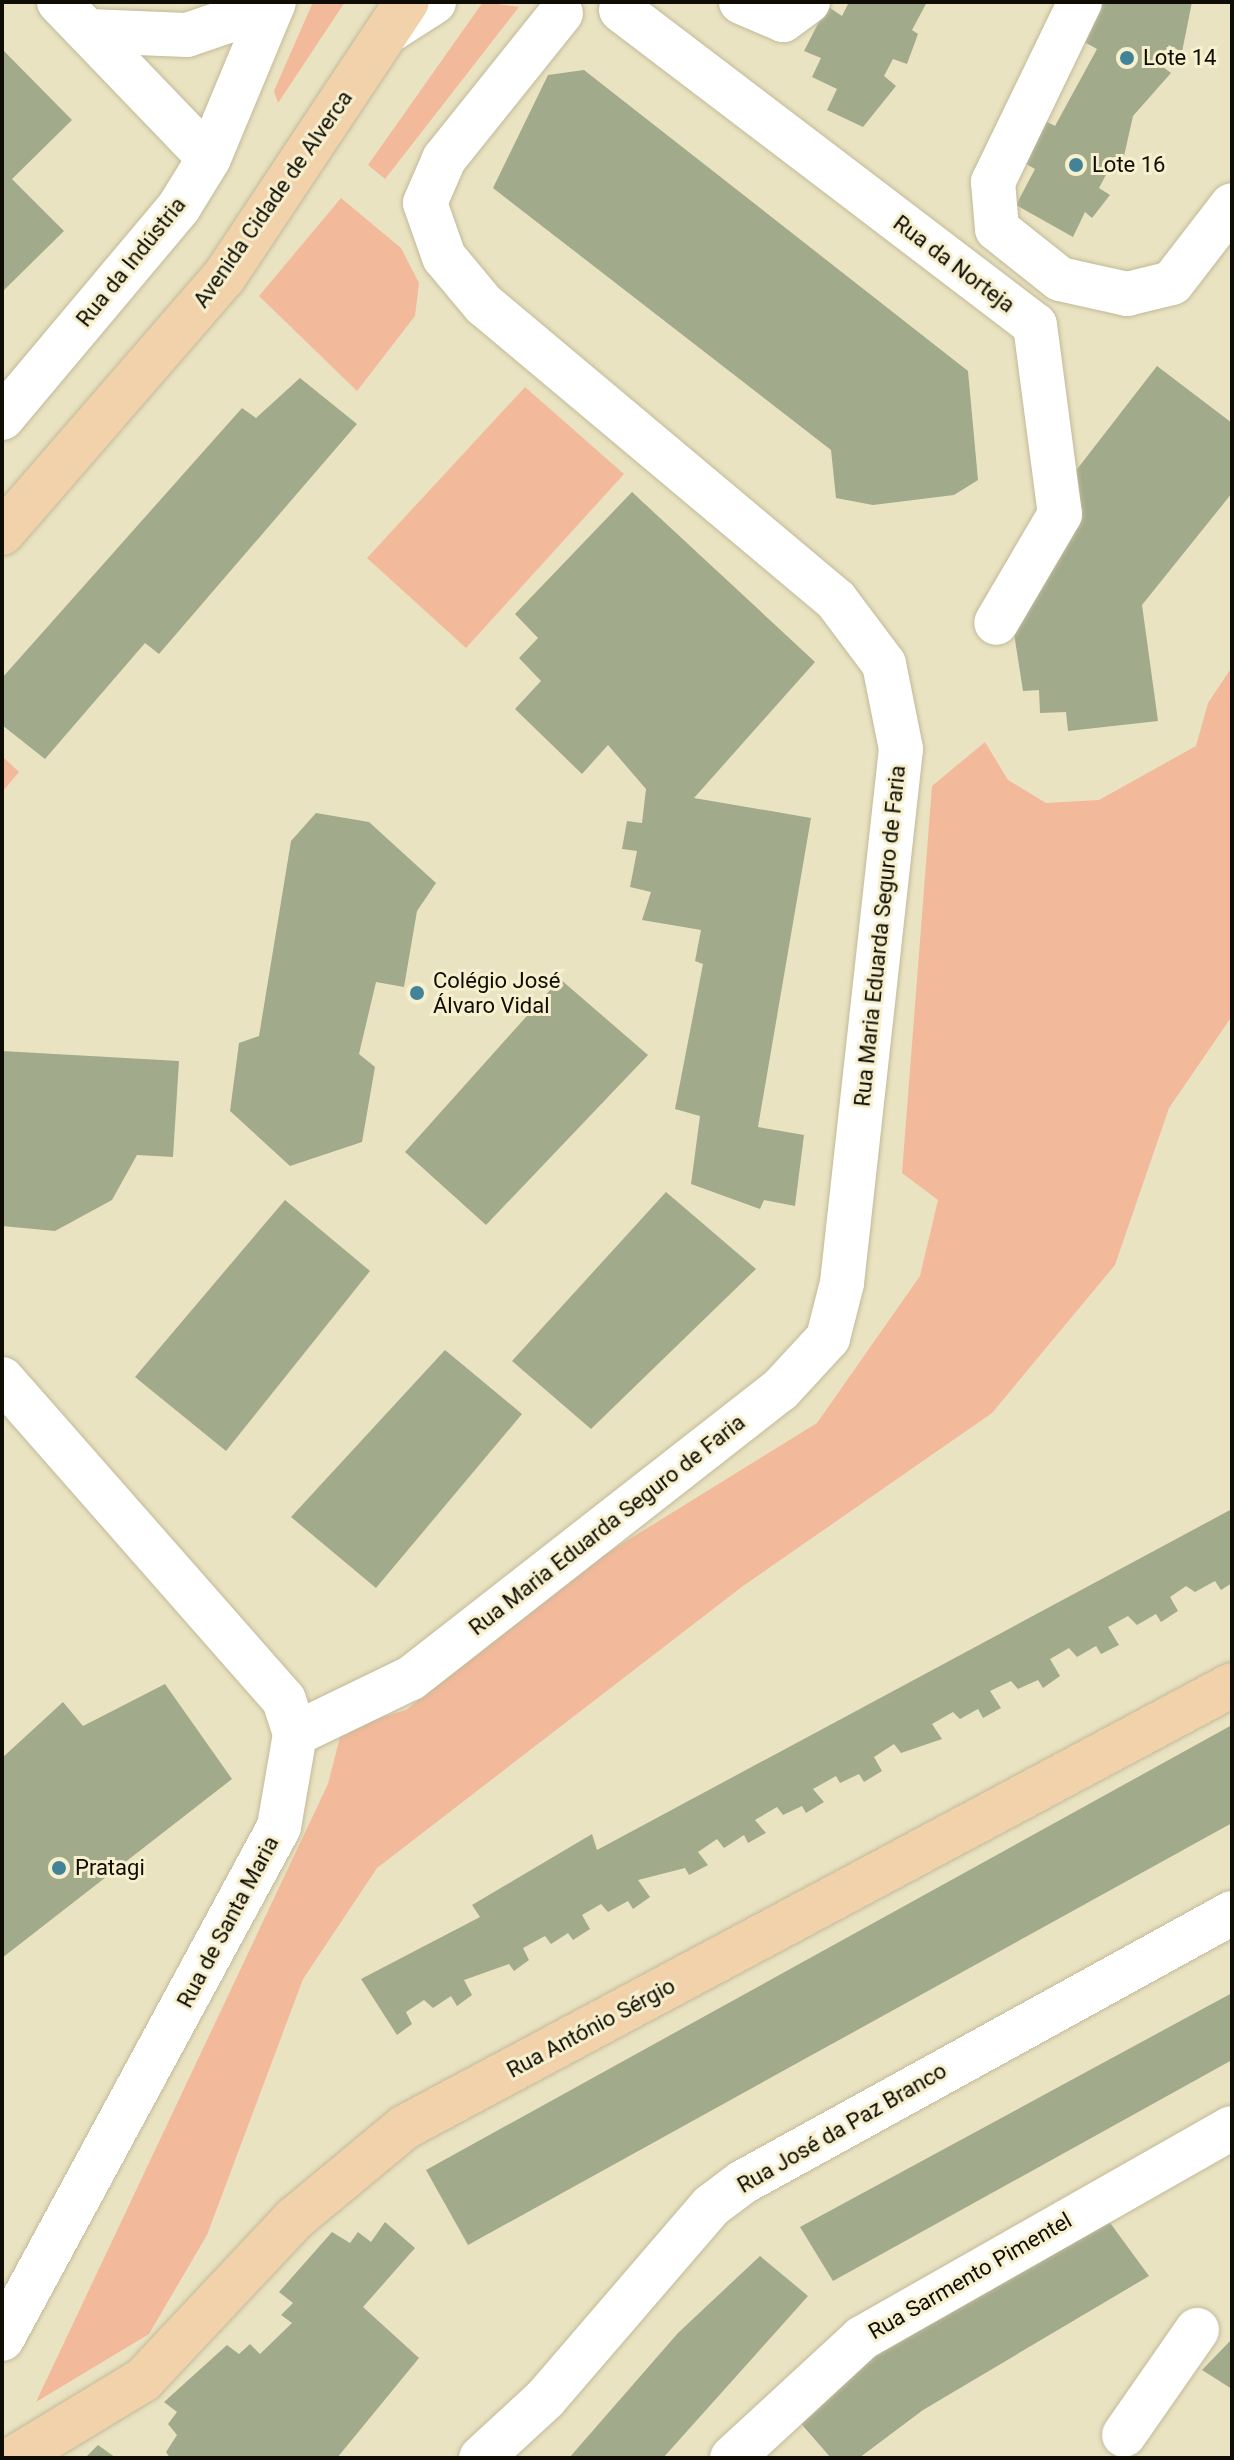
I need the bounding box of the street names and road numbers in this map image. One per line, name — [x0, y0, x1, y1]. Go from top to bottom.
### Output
street label: Avenida Cidade de Alverca — [188, 85, 358, 313]
street label: Rua da Indústria — [71, 192, 191, 332]
street label: Rua da Norteja — [888, 210, 1020, 318]
street label: Rua Maria Eduarda Seguro de Faria — [849, 764, 911, 1108]
street label: Rua Maria Eduarda Seguro de Faria — [464, 1409, 750, 1641]
street label: Rua de Santa Maria — [172, 1832, 284, 2012]
street label: Rua António Sérgio — [502, 1972, 680, 2084]
street label: Rua José da Paz Branco — [733, 2057, 951, 2199]
street label: Rua Sarmento Pimentel — [864, 2207, 1076, 2345]

